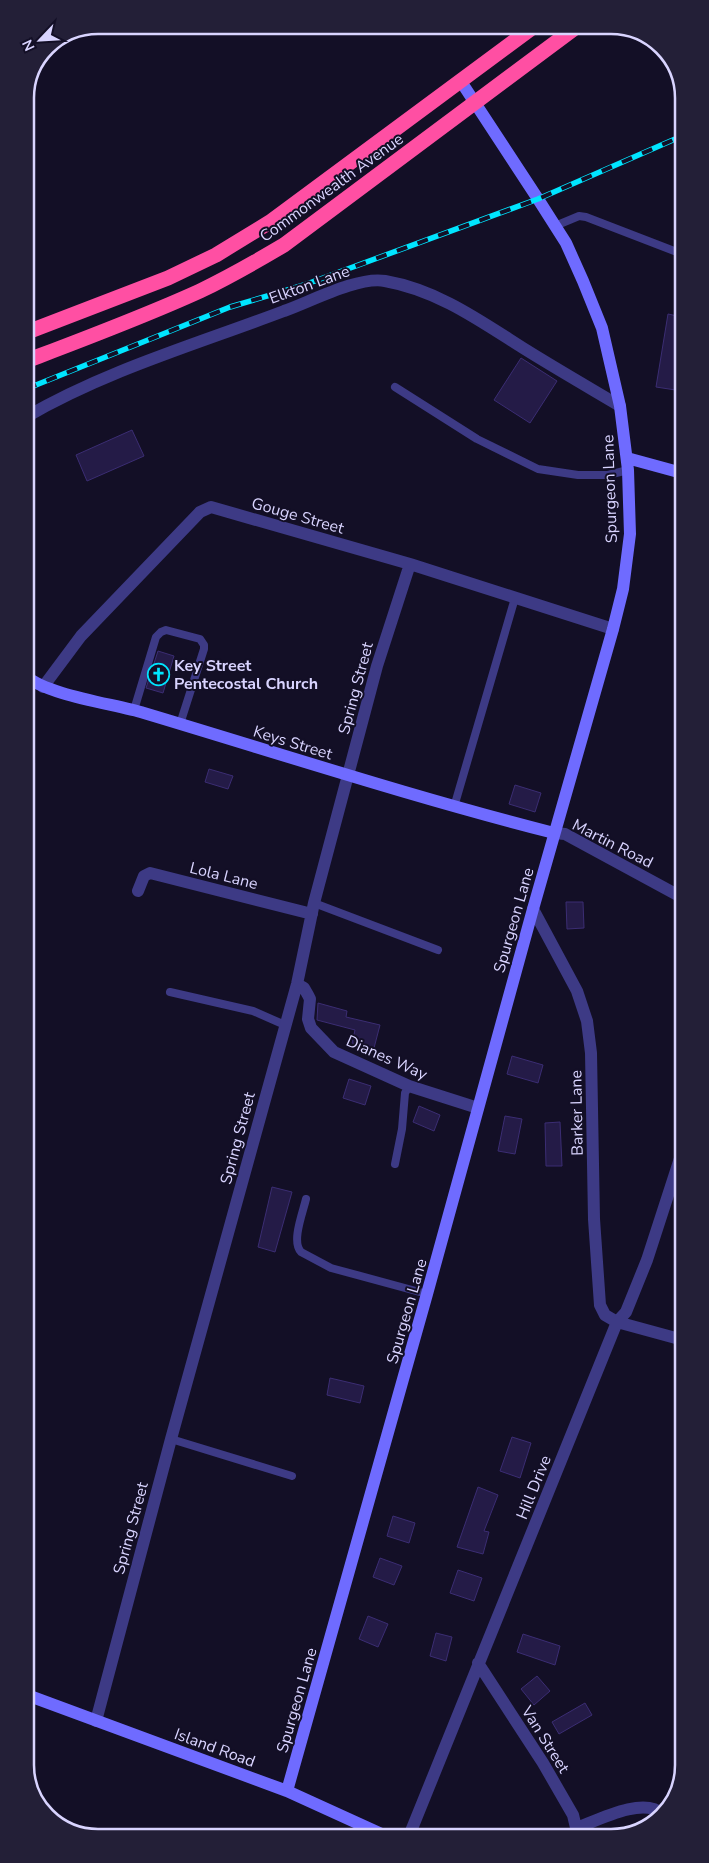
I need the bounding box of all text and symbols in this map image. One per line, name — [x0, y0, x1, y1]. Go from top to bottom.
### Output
north arrow — [15, 15, 65, 65]
text: N — [18, 37, 39, 54]
street label: Commonwealth Avenue — [255, 128, 408, 247]
street label: Elkton Lane — [266, 260, 353, 310]
street label: Spurgeon Lane — [597, 434, 623, 544]
street label: Gouge Street — [249, 492, 347, 540]
street label: Spring Street — [333, 639, 379, 737]
place label: Key Street Pentecostal Church — [174, 655, 318, 695]
church icon: Key Street Pentecostal Church — [146, 662, 170, 686]
street label: Keys Street — [250, 720, 335, 766]
street label: Martin Road — [568, 814, 657, 874]
street label: Lola Lane — [187, 857, 260, 895]
street label: Spurgeon Lane — [488, 865, 539, 975]
street label: Dianes Way — [342, 1030, 431, 1086]
street label: Barker Lane — [565, 1070, 589, 1156]
street label: Spring Street — [215, 1089, 261, 1187]
street label: Spurgeon Lane — [381, 1256, 432, 1366]
street label: Hill Drive — [511, 1452, 557, 1523]
street label: Spring Street — [108, 1479, 154, 1577]
street label: Spurgeon Lane — [271, 1645, 322, 1755]
street label: Van Street — [515, 1701, 575, 1778]
street label: Island Road — [171, 1723, 258, 1773]

